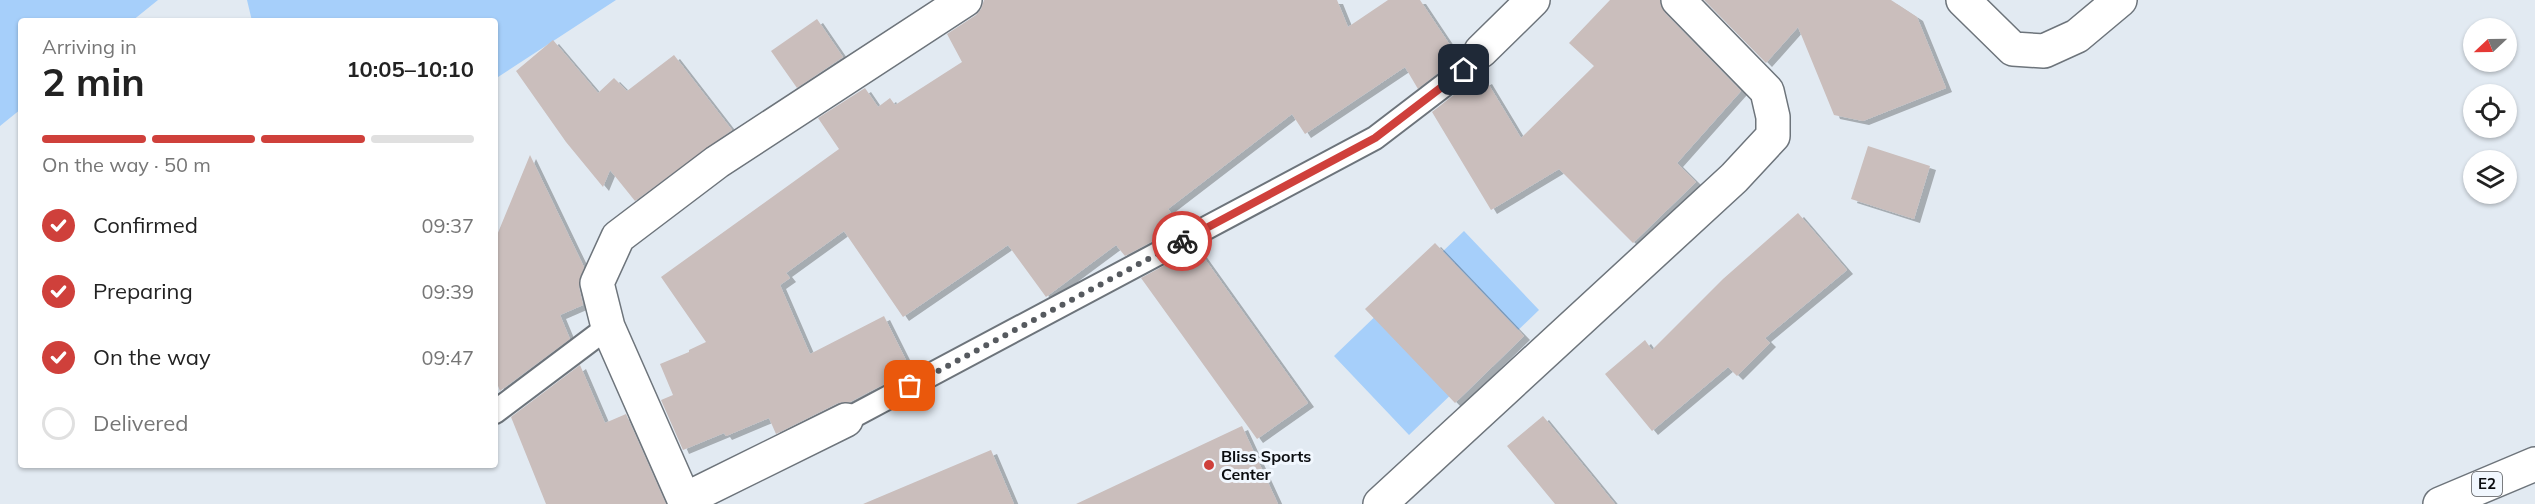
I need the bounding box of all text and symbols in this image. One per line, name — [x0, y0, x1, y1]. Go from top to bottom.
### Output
north arrow — [2463, 18, 2517, 72]
map controls — [2463, 18, 2517, 204]
text: Arriving in — [42, 34, 137, 59]
pin — [1438, 44, 1489, 95]
icon: home — [1447, 53, 1480, 86]
text: 10:05–10:10 — [346, 55, 474, 83]
text: 2 min — [42, 57, 145, 106]
button: locate — [2463, 84, 2517, 138]
button: layers — [2463, 150, 2517, 204]
text: On the way · 50 m — [42, 152, 211, 177]
icon: check — [42, 209, 75, 242]
text: Confirmed — [93, 211, 198, 239]
courier — [1152, 211, 1212, 271]
text: 09:37 — [421, 213, 474, 238]
icon: bike — [1166, 225, 1199, 258]
icon: check — [42, 275, 75, 308]
text: Preparing — [93, 277, 193, 305]
text: 09:39 — [421, 279, 474, 304]
icon: check — [42, 341, 75, 374]
text: On the way — [93, 343, 211, 371]
text: 09:47 — [421, 345, 474, 370]
pin — [884, 360, 935, 411]
icon: bag — [893, 369, 926, 402]
text: Delivered — [93, 409, 188, 437]
place label: Bliss Sports Center — [1221, 446, 1311, 484]
marker: Bliss Sports Center — [1202, 458, 1216, 472]
road number: E2 — [2472, 472, 2502, 496]

